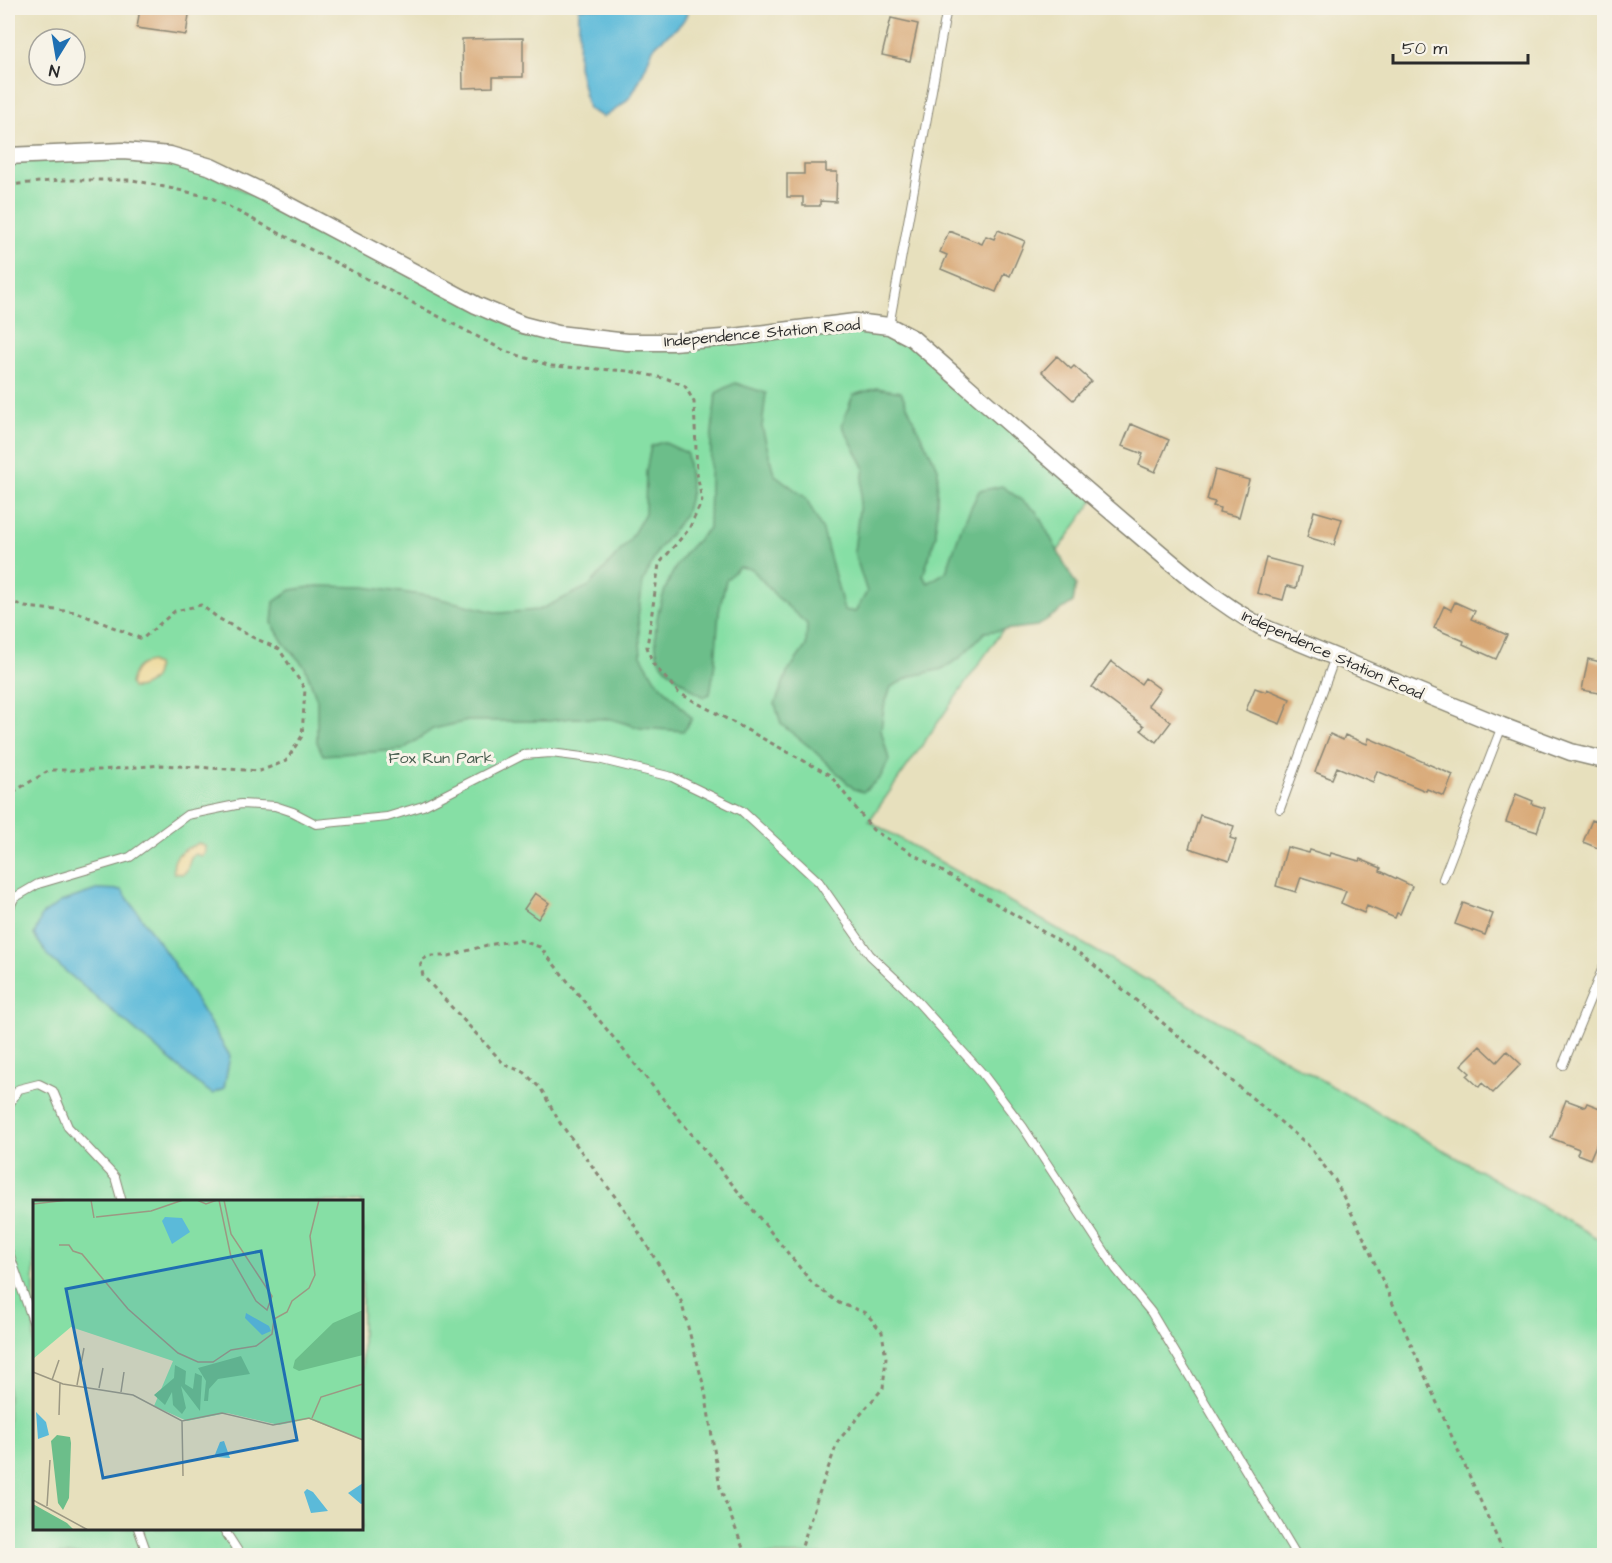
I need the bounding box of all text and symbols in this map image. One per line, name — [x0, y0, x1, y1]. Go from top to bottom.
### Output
north arrow — [27, 27, 87, 87]
scale bar — [1393, 27, 1528, 65]
text: 50 m — [1402, 36, 1447, 61]
text: N — [47, 59, 61, 82]
street label: Independence Station Road — [663, 313, 861, 353]
street label: Independence Station Road — [1238, 605, 1427, 705]
park label: Fox Run Park — [389, 747, 494, 769]
inset map — [33, 1200, 363, 1530]

